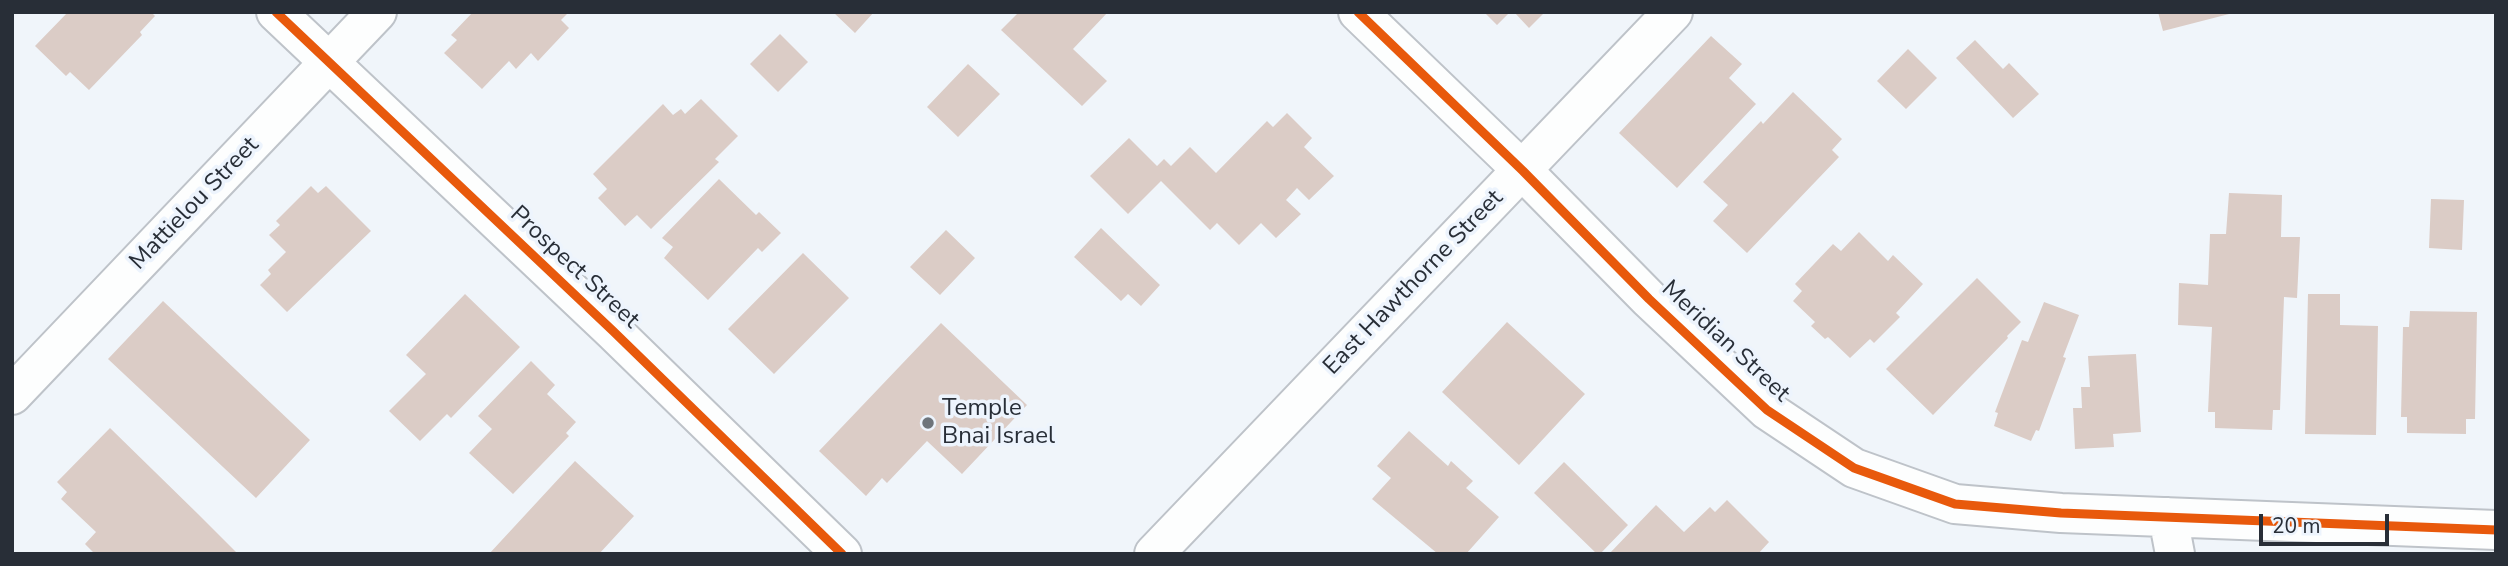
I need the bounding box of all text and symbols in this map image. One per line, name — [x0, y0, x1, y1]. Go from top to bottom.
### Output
street label: Mattielou Street — [124, 132, 266, 276]
street label: East Hawthorne Street — [1318, 185, 1510, 381]
street label: Prospect Street — [503, 201, 645, 335]
street label: Meridian Street — [1655, 275, 1795, 409]
place label: Temple Bnai Israel — [942, 395, 1055, 451]
marker: Temple Bnai Israel — [920, 415, 936, 431]
scale bar — [2263, 500, 2392, 544]
text: 20 m — [2272, 512, 2321, 540]

